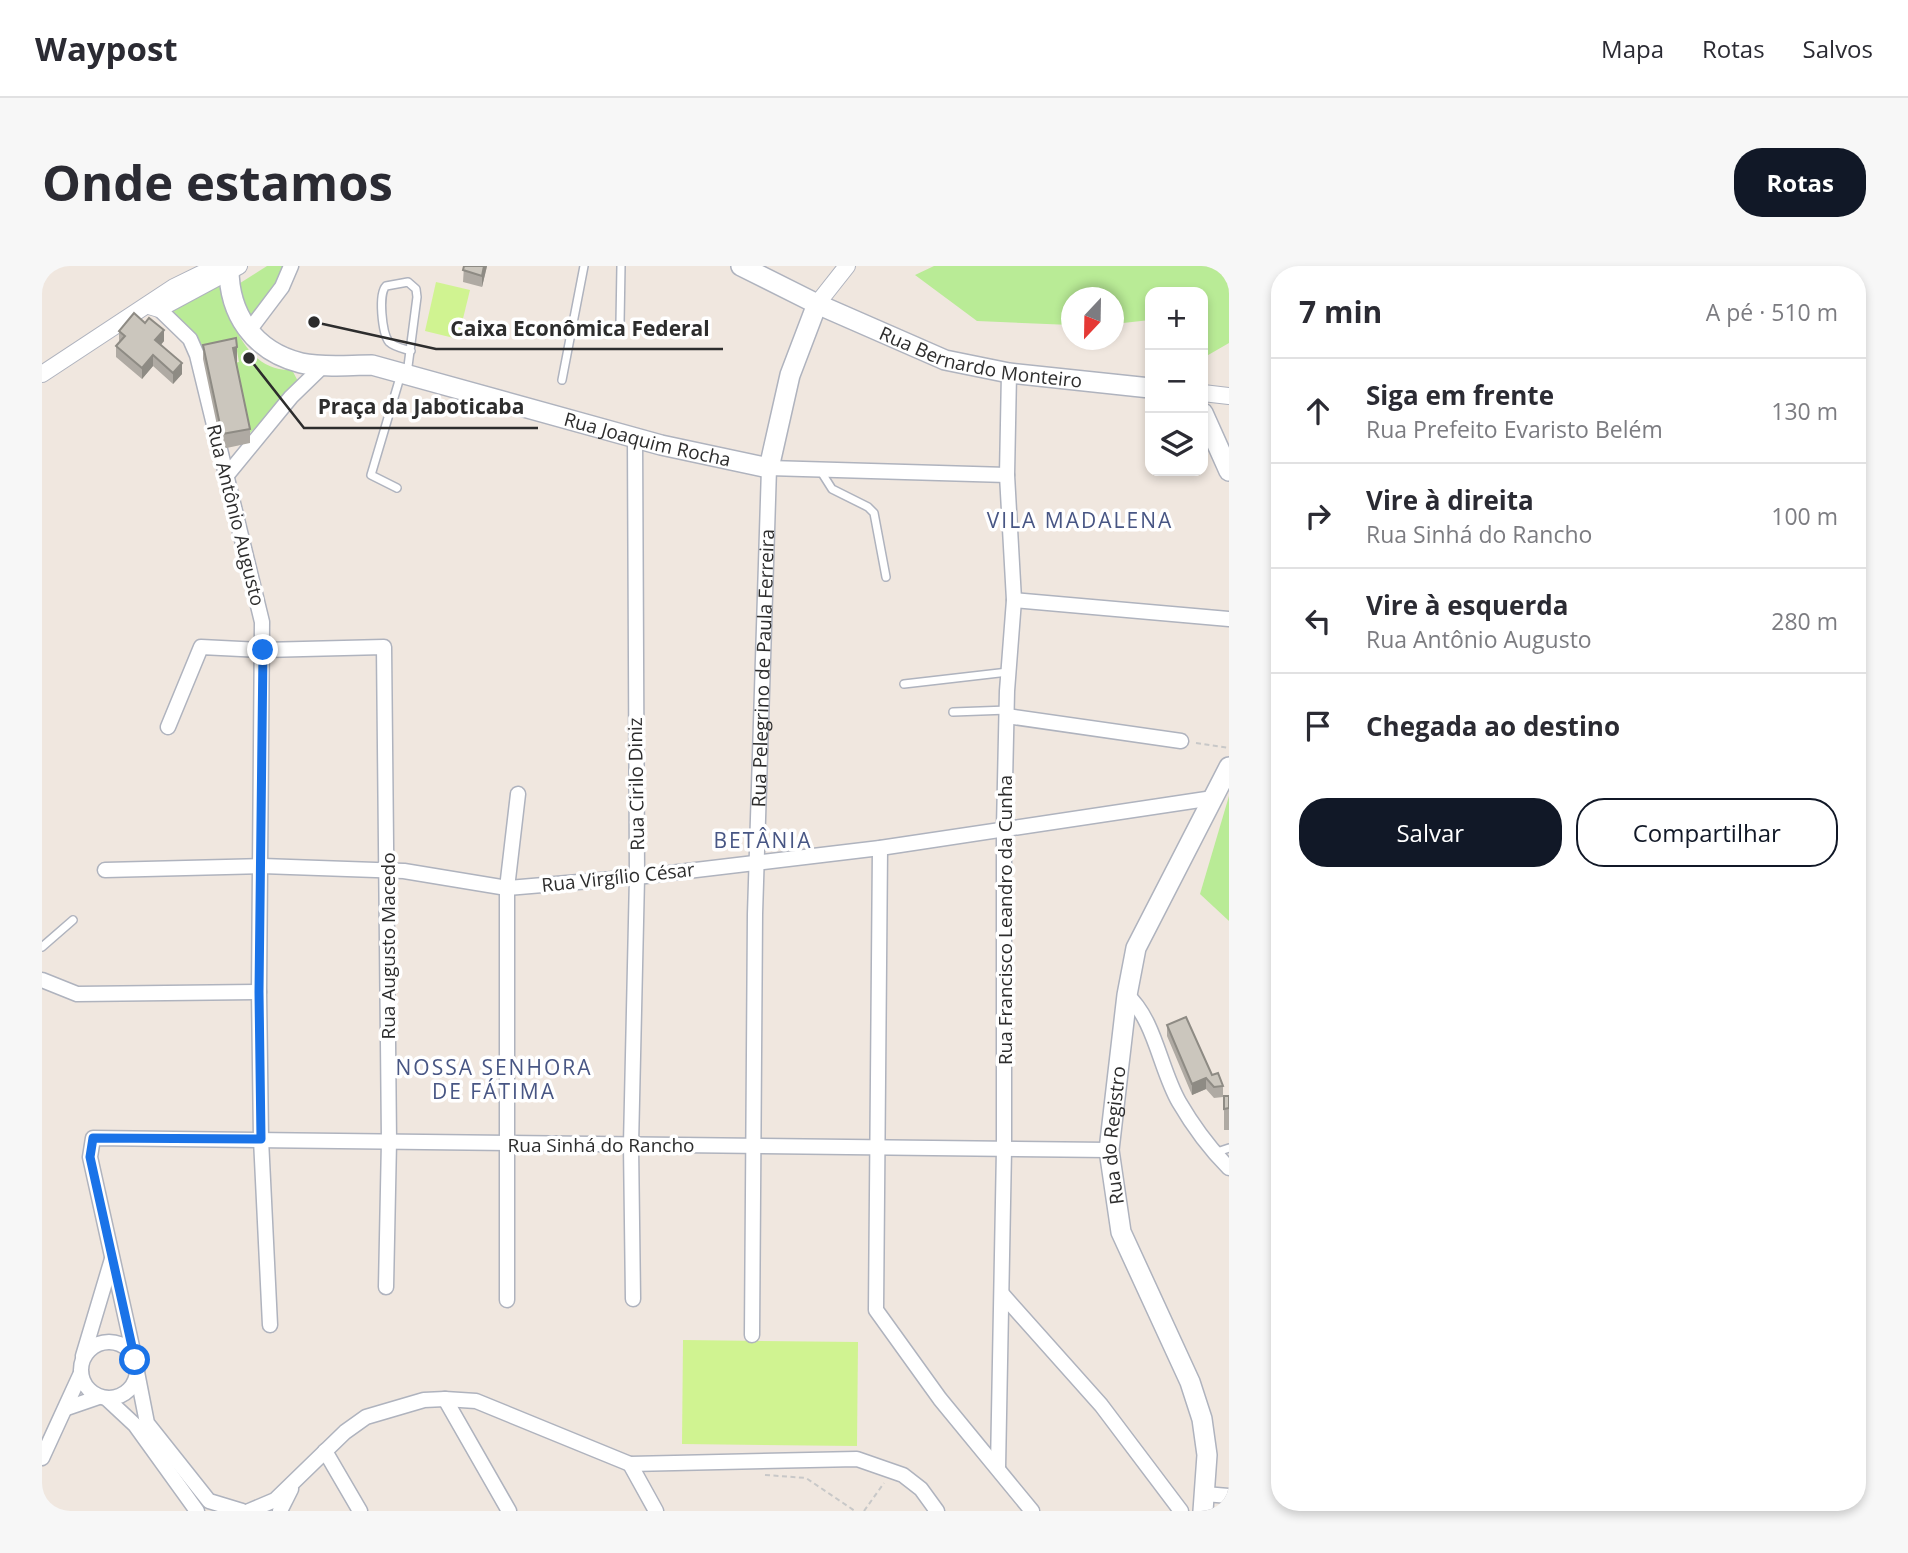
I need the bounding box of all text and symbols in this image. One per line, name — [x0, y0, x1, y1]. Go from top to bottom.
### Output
text: Waypost — [35, 26, 178, 71]
text: Mapa — [1601, 32, 1664, 65]
text: Rotas — [1702, 32, 1765, 65]
text: Salvos — [1803, 32, 1873, 65]
button: Rotas — [1734, 148, 1866, 217]
text: Onde estamos — [42, 149, 393, 215]
north arrow — [1061, 287, 1124, 350]
map controls — [1145, 287, 1208, 476]
button: + — [1145, 287, 1208, 350]
text: 7 min — [1299, 291, 1382, 332]
text: A pé · 510 m — [1706, 296, 1838, 328]
callout: Caixa Econômica Federal — [436, 307, 723, 349]
text: Caixa Econômica Federal — [450, 314, 710, 342]
street label: Rua Bernardo Monteiro — [875, 320, 1084, 394]
button: − — [1145, 350, 1208, 413]
text: Siga em frente — [1366, 377, 1554, 413]
callout: Praça da Jaboticaba — [304, 386, 538, 428]
text: Praça da Jaboticaba — [318, 392, 524, 420]
icon: ahead — [1299, 392, 1337, 430]
text: 130 m — [1771, 395, 1838, 427]
street label: Rua Joaquim Rocha — [561, 406, 733, 473]
button: layers — [1145, 413, 1208, 476]
text: Rua Prefeito Evaristo Belém — [1366, 413, 1663, 445]
street label: Rua Antônio Augusto — [201, 421, 271, 609]
text: Vire à direita — [1366, 482, 1534, 518]
icon: right — [1299, 497, 1337, 535]
text: 100 m — [1771, 500, 1838, 532]
district label: VILA MADALENA — [987, 506, 1173, 534]
text: Rua Sinhá do Rancho — [1366, 518, 1592, 550]
street label: Rua Pelegrino de Paula Ferreira — [745, 529, 780, 808]
text: Vire à esquerda — [1366, 587, 1568, 623]
icon: left — [1299, 602, 1337, 640]
text: 280 m — [1771, 605, 1838, 637]
text: Rua Antônio Augusto — [1366, 623, 1592, 655]
route end — [247, 634, 278, 665]
icon: arrive — [1299, 707, 1337, 745]
text: Chegada ao destino — [1366, 708, 1620, 744]
street label: Rua Cirilo Diniz — [622, 717, 650, 851]
street label: Rua Francisco Leandro da Cunha — [992, 775, 1018, 1065]
button: Salvar — [1299, 798, 1562, 867]
button: Compartilhar — [1576, 798, 1838, 867]
district label: BETÂNIA — [713, 826, 813, 854]
street label: Rua Augusto Macedo — [375, 852, 401, 1040]
street label: Rua Virgílio César — [540, 856, 696, 898]
district label: NOSSA SENHORA DE FÁTIMA — [396, 1053, 592, 1105]
street label: Rua do Registro — [1096, 1065, 1132, 1206]
street label: Rua Sinhá do Rancho — [508, 1132, 695, 1158]
route start — [119, 1344, 150, 1375]

